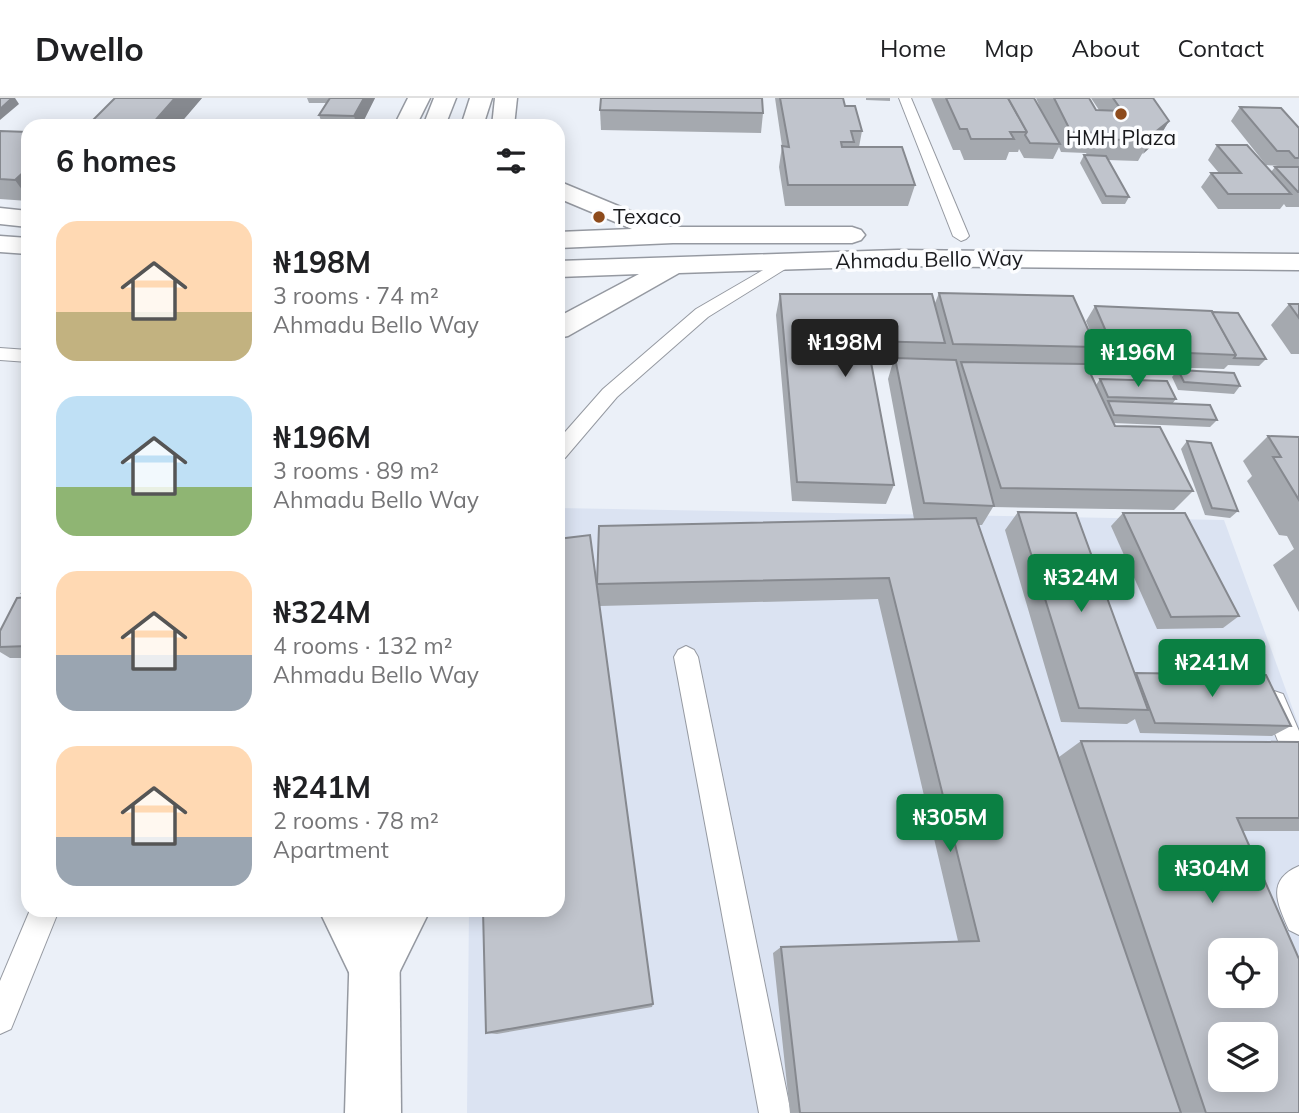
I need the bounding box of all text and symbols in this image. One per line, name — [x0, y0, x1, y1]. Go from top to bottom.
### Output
text: Dwello — [35, 28, 144, 69]
text: Home — [880, 33, 946, 63]
text: Map — [984, 33, 1034, 63]
text: About — [1072, 33, 1140, 63]
text: Contact — [1178, 33, 1264, 63]
marker: HMH Plaza — [1113, 106, 1129, 122]
place label: HMH Plaza — [1066, 124, 1176, 150]
text: 6 homes — [56, 142, 177, 180]
icon: filters — [492, 142, 530, 180]
place label: Texaco — [613, 203, 681, 229]
marker: Texaco — [591, 209, 607, 225]
text: ₦198M — [273, 243, 371, 281]
street label: Ahmadu Bello Way — [835, 244, 1023, 274]
icon: home — [112, 249, 196, 333]
text: 3 rooms · 74 m² — [273, 281, 439, 310]
text: Ahmadu Bello Way — [273, 310, 479, 339]
pin: ₦198M — [796, 320, 894, 379]
text: ₦198M — [807, 327, 883, 356]
pin: ₦196M — [1089, 330, 1187, 389]
text: ₦196M — [1100, 337, 1176, 366]
text: ₦196M — [273, 418, 371, 456]
icon: home — [112, 424, 196, 508]
text: 3 rooms · 89 m² — [273, 456, 439, 485]
text: Ahmadu Bello Way — [273, 485, 479, 514]
pin: ₦324M — [1032, 554, 1130, 614]
text: ₦324M — [1043, 562, 1119, 591]
text: ₦324M — [273, 593, 371, 631]
icon: home — [112, 599, 196, 683]
text: 4 rooms · 132 m² — [273, 631, 453, 660]
pin: ₦241M — [1163, 640, 1261, 699]
text: ₦241M — [1174, 647, 1250, 676]
text: Ahmadu Bello Way — [273, 660, 479, 689]
text: ₦241M — [273, 768, 371, 806]
icon: home — [112, 774, 196, 858]
pin: ₦305M — [901, 794, 999, 854]
text: ₦305M — [912, 802, 988, 831]
text: 2 rooms · 78 m² — [273, 806, 439, 835]
text: Apartment — [273, 835, 389, 864]
pin: ₦304M — [1163, 846, 1261, 905]
text: ₦304M — [1174, 853, 1250, 882]
map controls — [1208, 938, 1278, 1092]
button: locate — [1208, 938, 1278, 1008]
button: layers — [1208, 1022, 1278, 1092]

